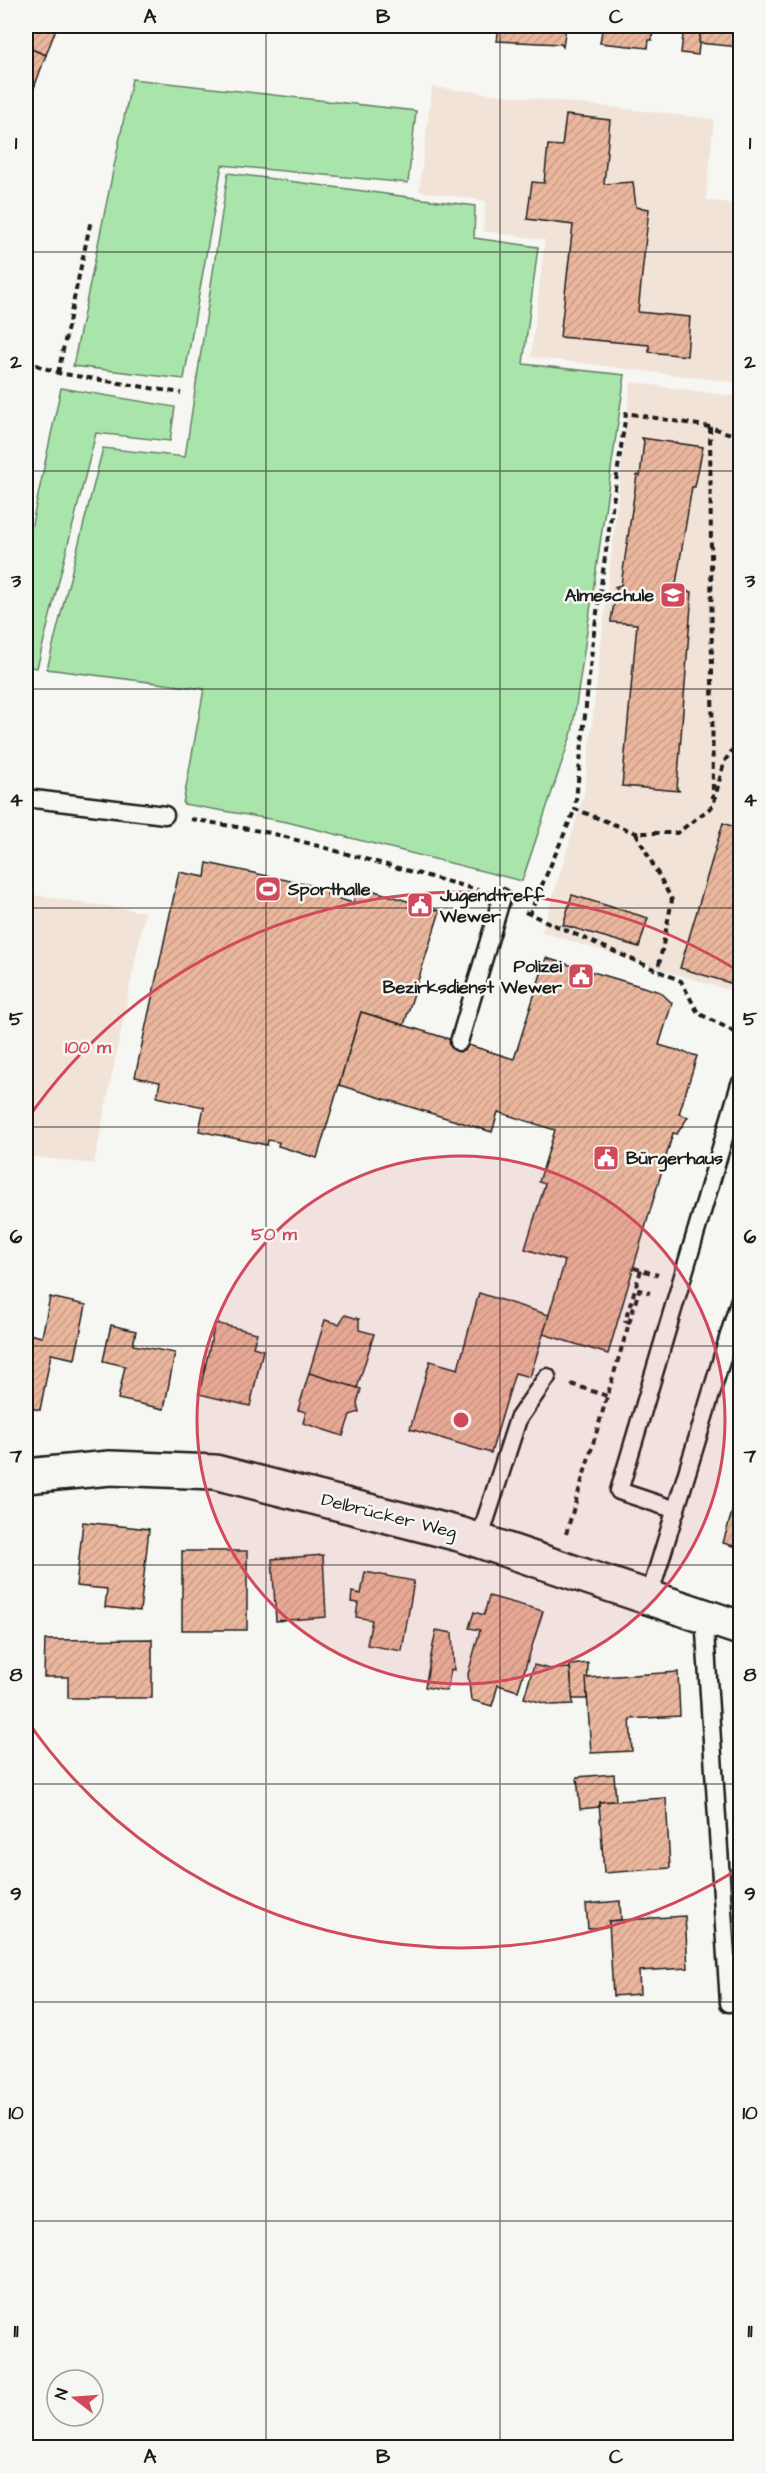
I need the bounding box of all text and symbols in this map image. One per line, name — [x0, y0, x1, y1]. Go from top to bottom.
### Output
text: A — [144, 3, 157, 31]
text: B — [376, 3, 391, 31]
text: C — [609, 3, 624, 31]
text: 1 — [15, 129, 18, 157]
text: 1 — [749, 129, 752, 157]
text: 2 — [9, 348, 22, 376]
text: 2 — [743, 348, 756, 376]
text: 3 — [10, 567, 22, 595]
text: 3 — [744, 567, 756, 595]
school or university icon: Almeschule — [658, 580, 688, 610]
place label: Almeschule — [565, 583, 654, 608]
text: 4 — [9, 786, 23, 814]
text: 4 — [743, 786, 757, 814]
sports icon: Sporthalle — [253, 874, 283, 904]
place label: Sporthalle — [287, 877, 371, 902]
place label: Jugendtreff Wewer — [439, 883, 546, 929]
public building icon: Jugendtreff Wewer — [405, 890, 435, 920]
place label: Polizei Bezirksdienst Wewer — [383, 954, 562, 1000]
public building icon: Polizei Bezirksdienst Wewer — [566, 961, 596, 991]
text: 5 — [9, 1005, 24, 1033]
text: 5 — [743, 1005, 758, 1033]
text: 100 m — [65, 1035, 112, 1060]
public building icon: Bürgerhaus — [591, 1143, 621, 1173]
place label: Bürgerhaus — [626, 1146, 723, 1172]
text: 50 m — [251, 1222, 298, 1247]
text: 6 — [10, 1223, 23, 1251]
text: 6 — [744, 1223, 757, 1251]
centre of rings — [451, 1410, 471, 1430]
text: 7 — [9, 1442, 23, 1470]
text: 7 — [743, 1442, 757, 1470]
street label: Delbrücker Weg — [318, 1487, 459, 1546]
text: 8 — [10, 1661, 23, 1689]
text: 8 — [744, 1661, 757, 1689]
text: 9 — [10, 1880, 22, 1908]
text: 9 — [744, 1880, 756, 1908]
text: 10 — [8, 2099, 24, 2127]
text: 10 — [742, 2099, 758, 2127]
text: 11 — [13, 2317, 19, 2345]
text: 11 — [747, 2317, 753, 2345]
north arrow — [45, 2368, 105, 2428]
text: N — [50, 2386, 74, 2402]
text: A — [144, 2443, 157, 2471]
text: B — [376, 2443, 391, 2471]
text: C — [609, 2443, 624, 2471]

